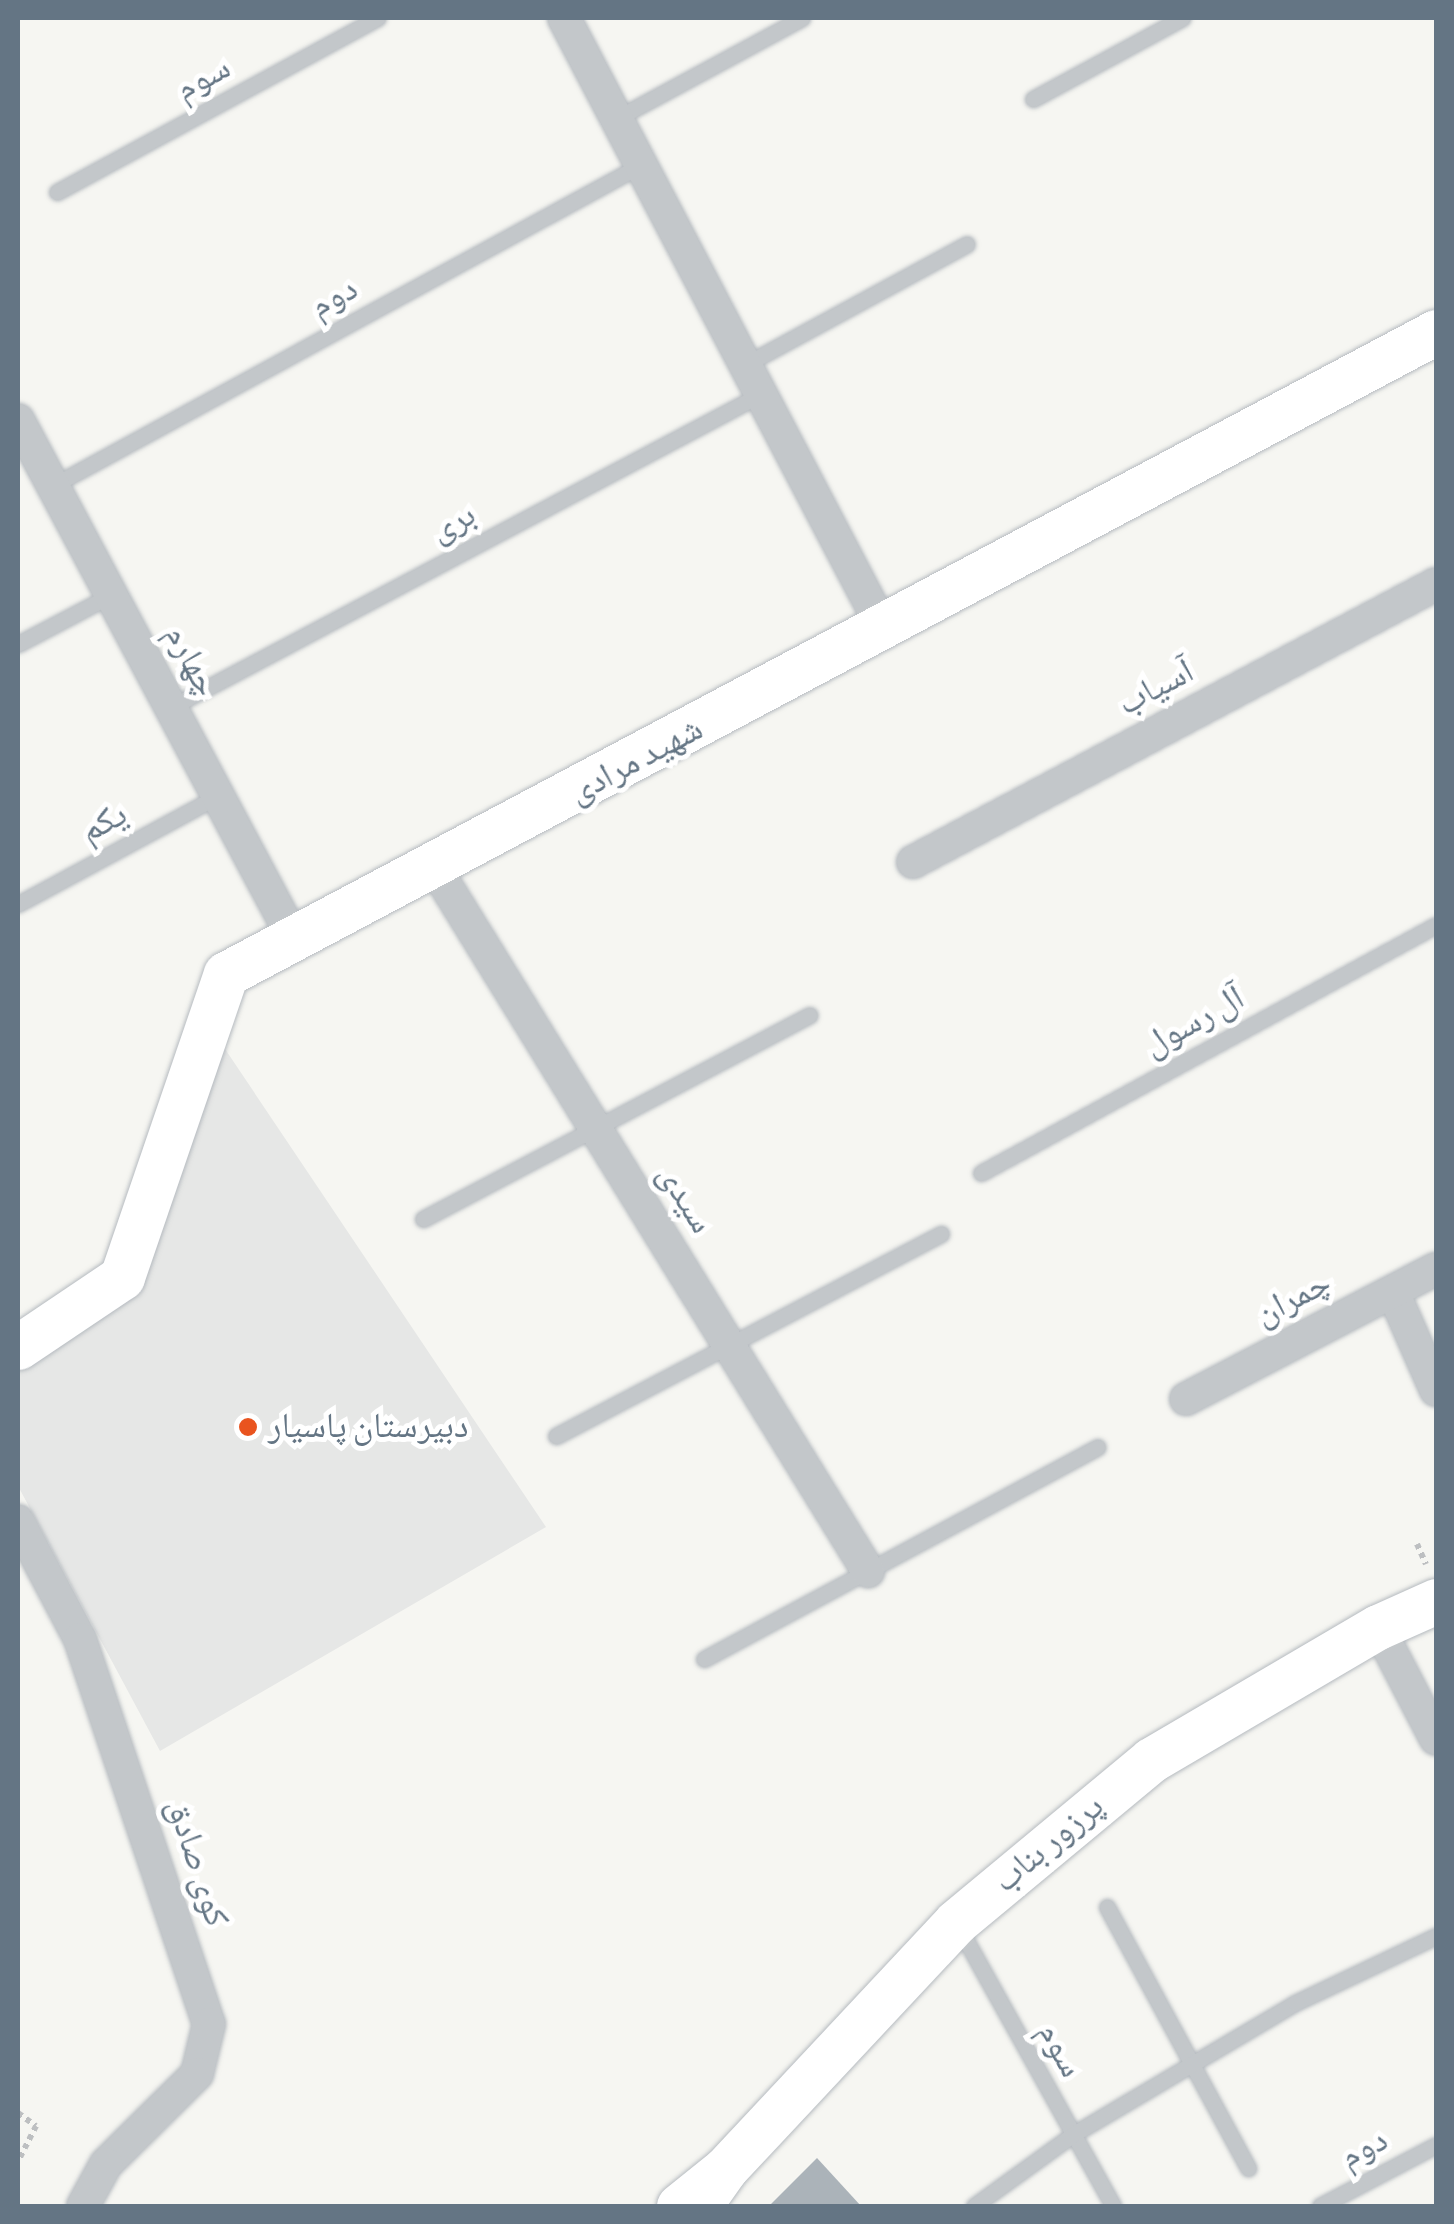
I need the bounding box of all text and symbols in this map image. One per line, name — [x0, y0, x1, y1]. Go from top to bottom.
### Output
street label: سوم — [168, 47, 238, 111]
street label: دوم — [303, 268, 365, 328]
street label: بری — [423, 494, 483, 552]
street label: چهارم — [155, 618, 227, 704]
street label: آسیاب — [1111, 651, 1201, 725]
street label: شهید مرادی — [562, 708, 710, 814]
street label: یکم — [74, 794, 134, 852]
street label: آل رسول — [1136, 977, 1252, 1067]
street label: سیدی — [648, 1157, 722, 1241]
street label: چمران — [1248, 1262, 1338, 1336]
place label: دبیرستان پاسیار — [268, 1406, 468, 1448]
marker: دبیرستان پاسیار — [237, 1416, 259, 1438]
street label: پرزور بناب — [985, 1786, 1113, 1902]
street label: کوی صادق — [157, 1794, 237, 1932]
street label: سوم — [1028, 2015, 1092, 2085]
street label: دوم — [1333, 2119, 1395, 2179]

